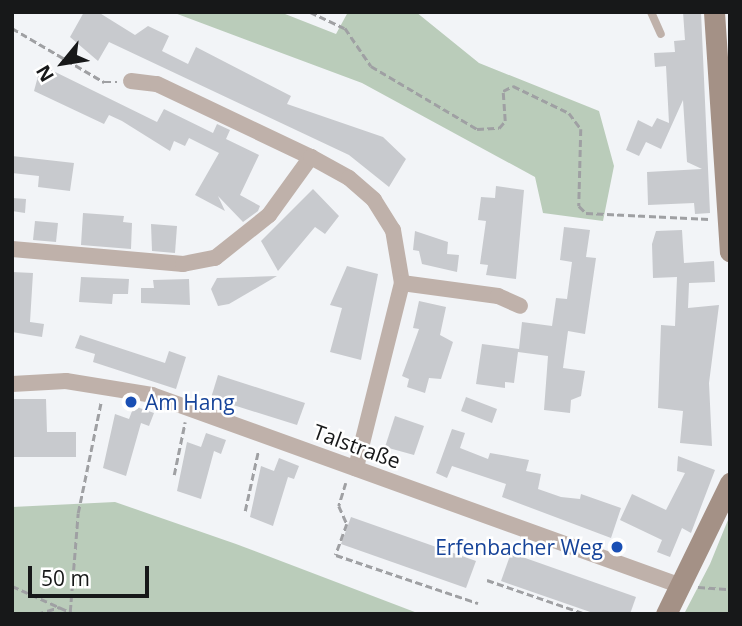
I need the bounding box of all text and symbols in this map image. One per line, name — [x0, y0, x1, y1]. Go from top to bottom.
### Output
north arrow — [28, 28, 98, 98]
text: N — [30, 60, 60, 87]
place label: Am Hang — [145, 389, 235, 415]
marker: Am Hang — [123, 394, 139, 410]
street label: Talstraße — [310, 419, 404, 473]
place label: Erfenbacher Weg — [435, 534, 603, 560]
marker: Erfenbacher Weg — [609, 539, 625, 555]
scale bar — [32, 552, 152, 596]
text: 50 m — [41, 564, 90, 592]

